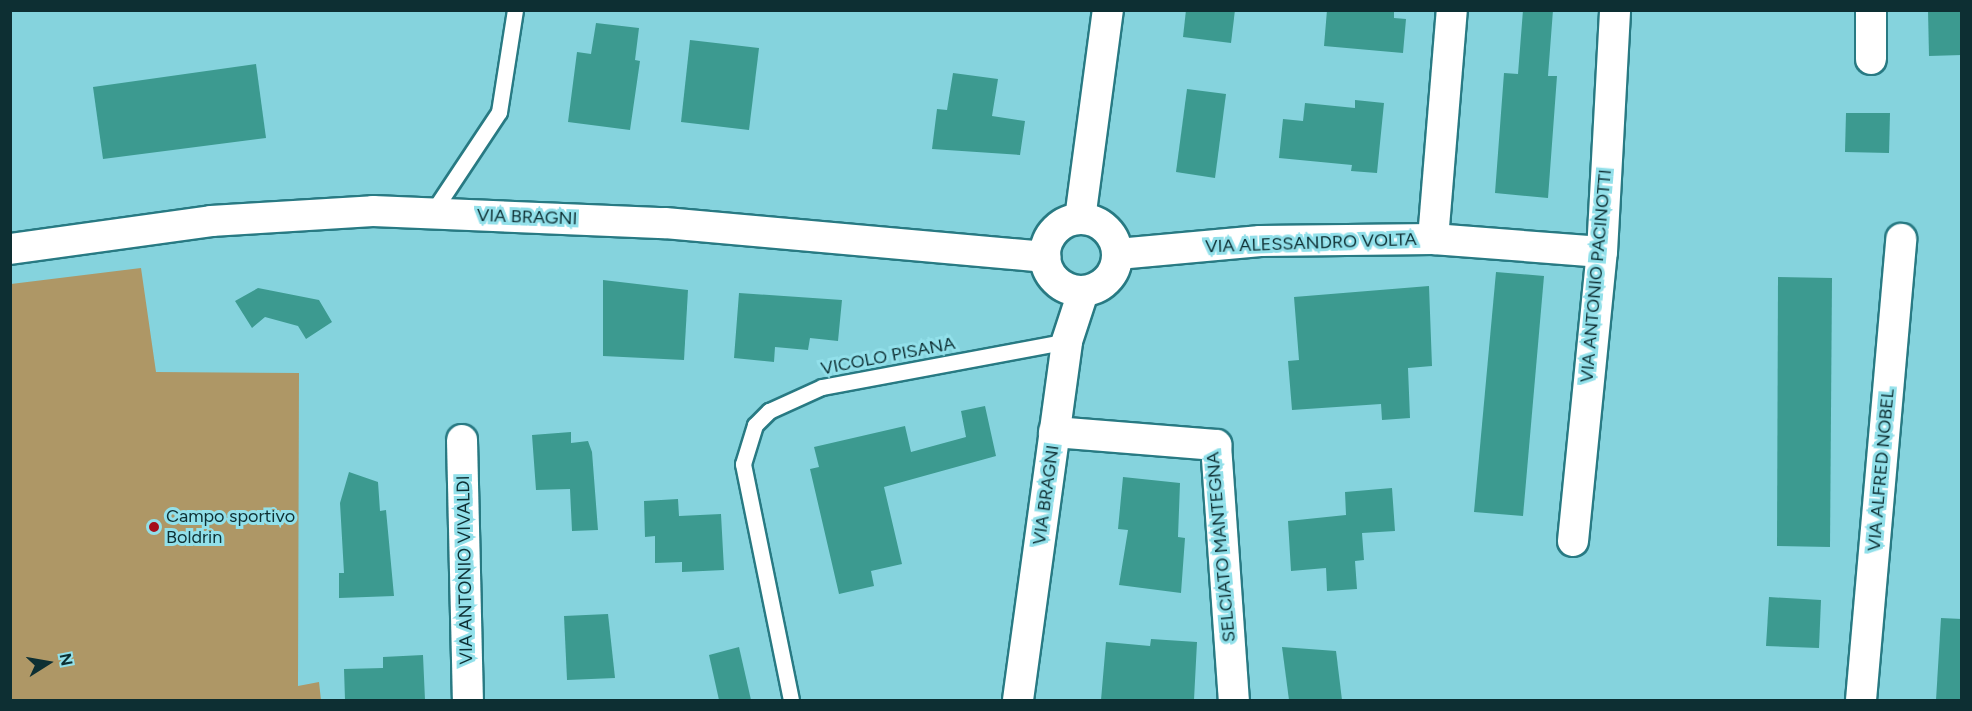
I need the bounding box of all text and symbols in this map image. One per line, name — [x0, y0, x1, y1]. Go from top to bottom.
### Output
street label: VIA ANTONIO PACINOTTI — [1576, 169, 1616, 383]
street label: VIA BRAGNI — [476, 204, 578, 230]
street label: VIA ALESSANDRO VOLTA — [1205, 229, 1417, 257]
street label: VICOLO PISANA — [819, 332, 957, 380]
street label: VIA ALFRED NOBEL — [1863, 388, 1899, 552]
street label: VIA BRAGNI — [1028, 444, 1064, 546]
street label: SELCIATO MANTEGNA — [1202, 451, 1240, 643]
street label: VIA ANTONIO VIVALDI — [453, 475, 477, 665]
place label: Campo sportivo Boldrin — [166, 506, 295, 548]
marker: Campo sportivo Boldrin — [147, 520, 161, 534]
north arrow — [18, 633, 78, 693]
text: N — [56, 652, 77, 667]

